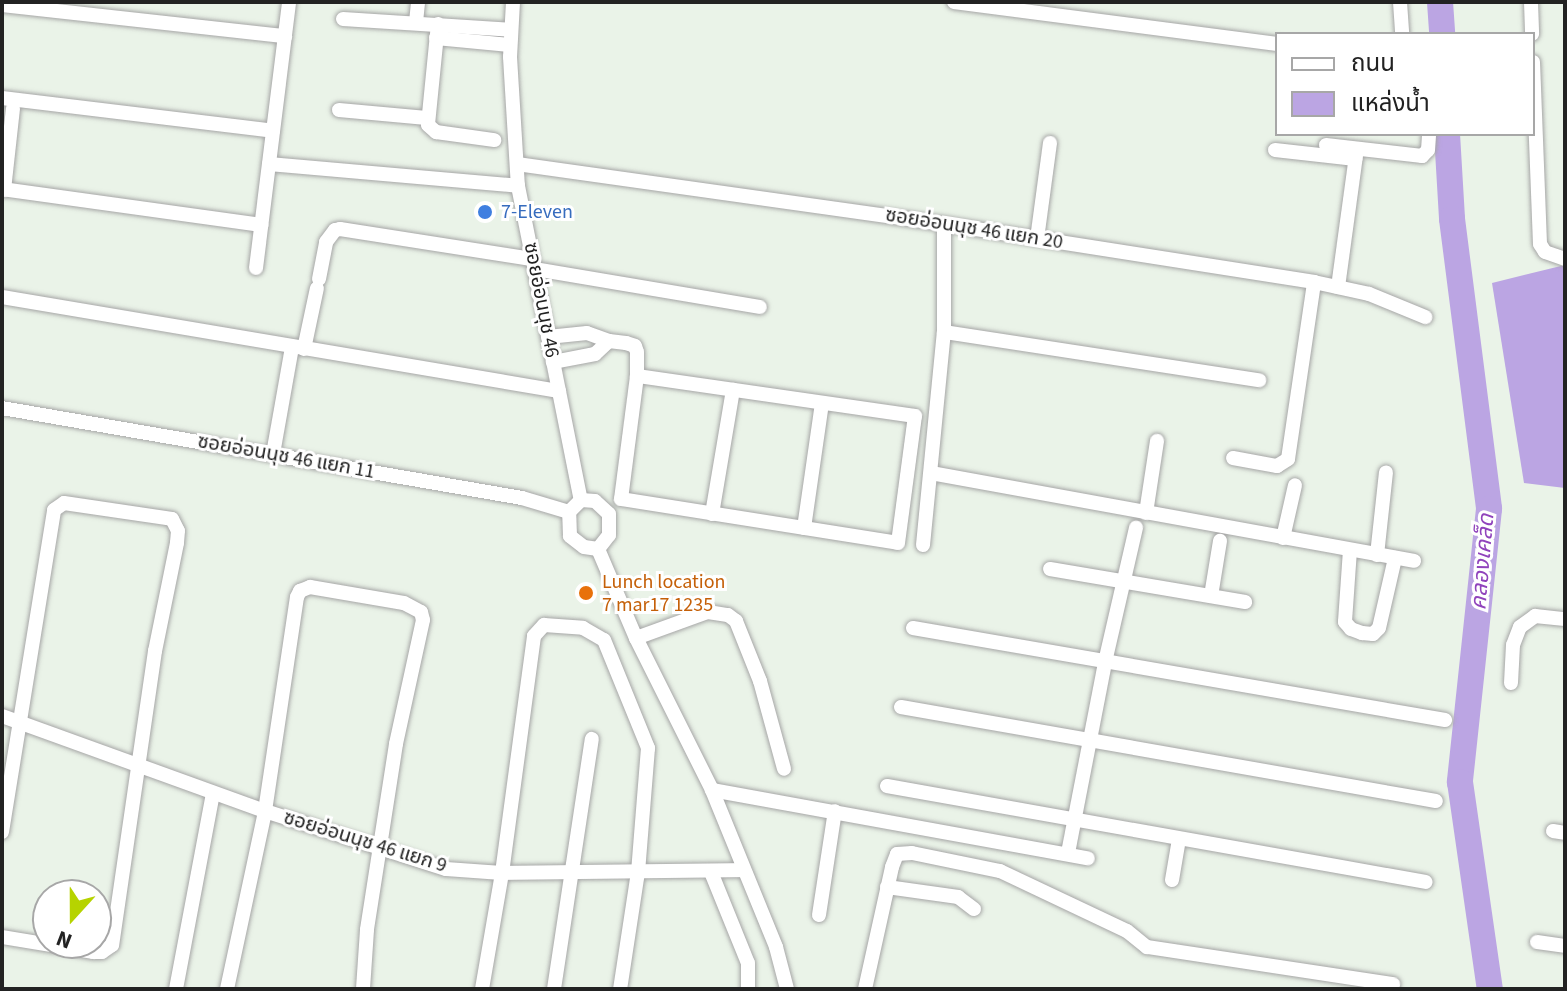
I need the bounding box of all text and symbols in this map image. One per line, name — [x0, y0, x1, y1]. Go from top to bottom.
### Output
legend — [1275, 32, 1535, 136]
text: ถนน — [1351, 46, 1395, 81]
text: แหล่งน้ำ — [1351, 86, 1430, 121]
place label: 7-Eleven — [501, 200, 573, 224]
marker: 7-Eleven — [476, 203, 494, 221]
street label: ซอยอ่อนนุช 46 แยก 20 — [884, 203, 1064, 255]
street label: ซอยอ่อนนุช 46 — [518, 240, 564, 360]
street label: ซอยอ่อนนุช 46 แยก 11 — [196, 430, 376, 484]
water label: คลองเคล็ด — [1466, 513, 1500, 611]
place label: Lunch location 7 mar17 1235 — [602, 570, 725, 617]
marker: Lunch location 7 mar17 1235 — [577, 584, 595, 602]
street label: ซอยอ่อนนุช 46 แยก 9 — [280, 806, 450, 878]
north arrow — [32, 879, 112, 959]
text: N — [52, 922, 77, 957]

